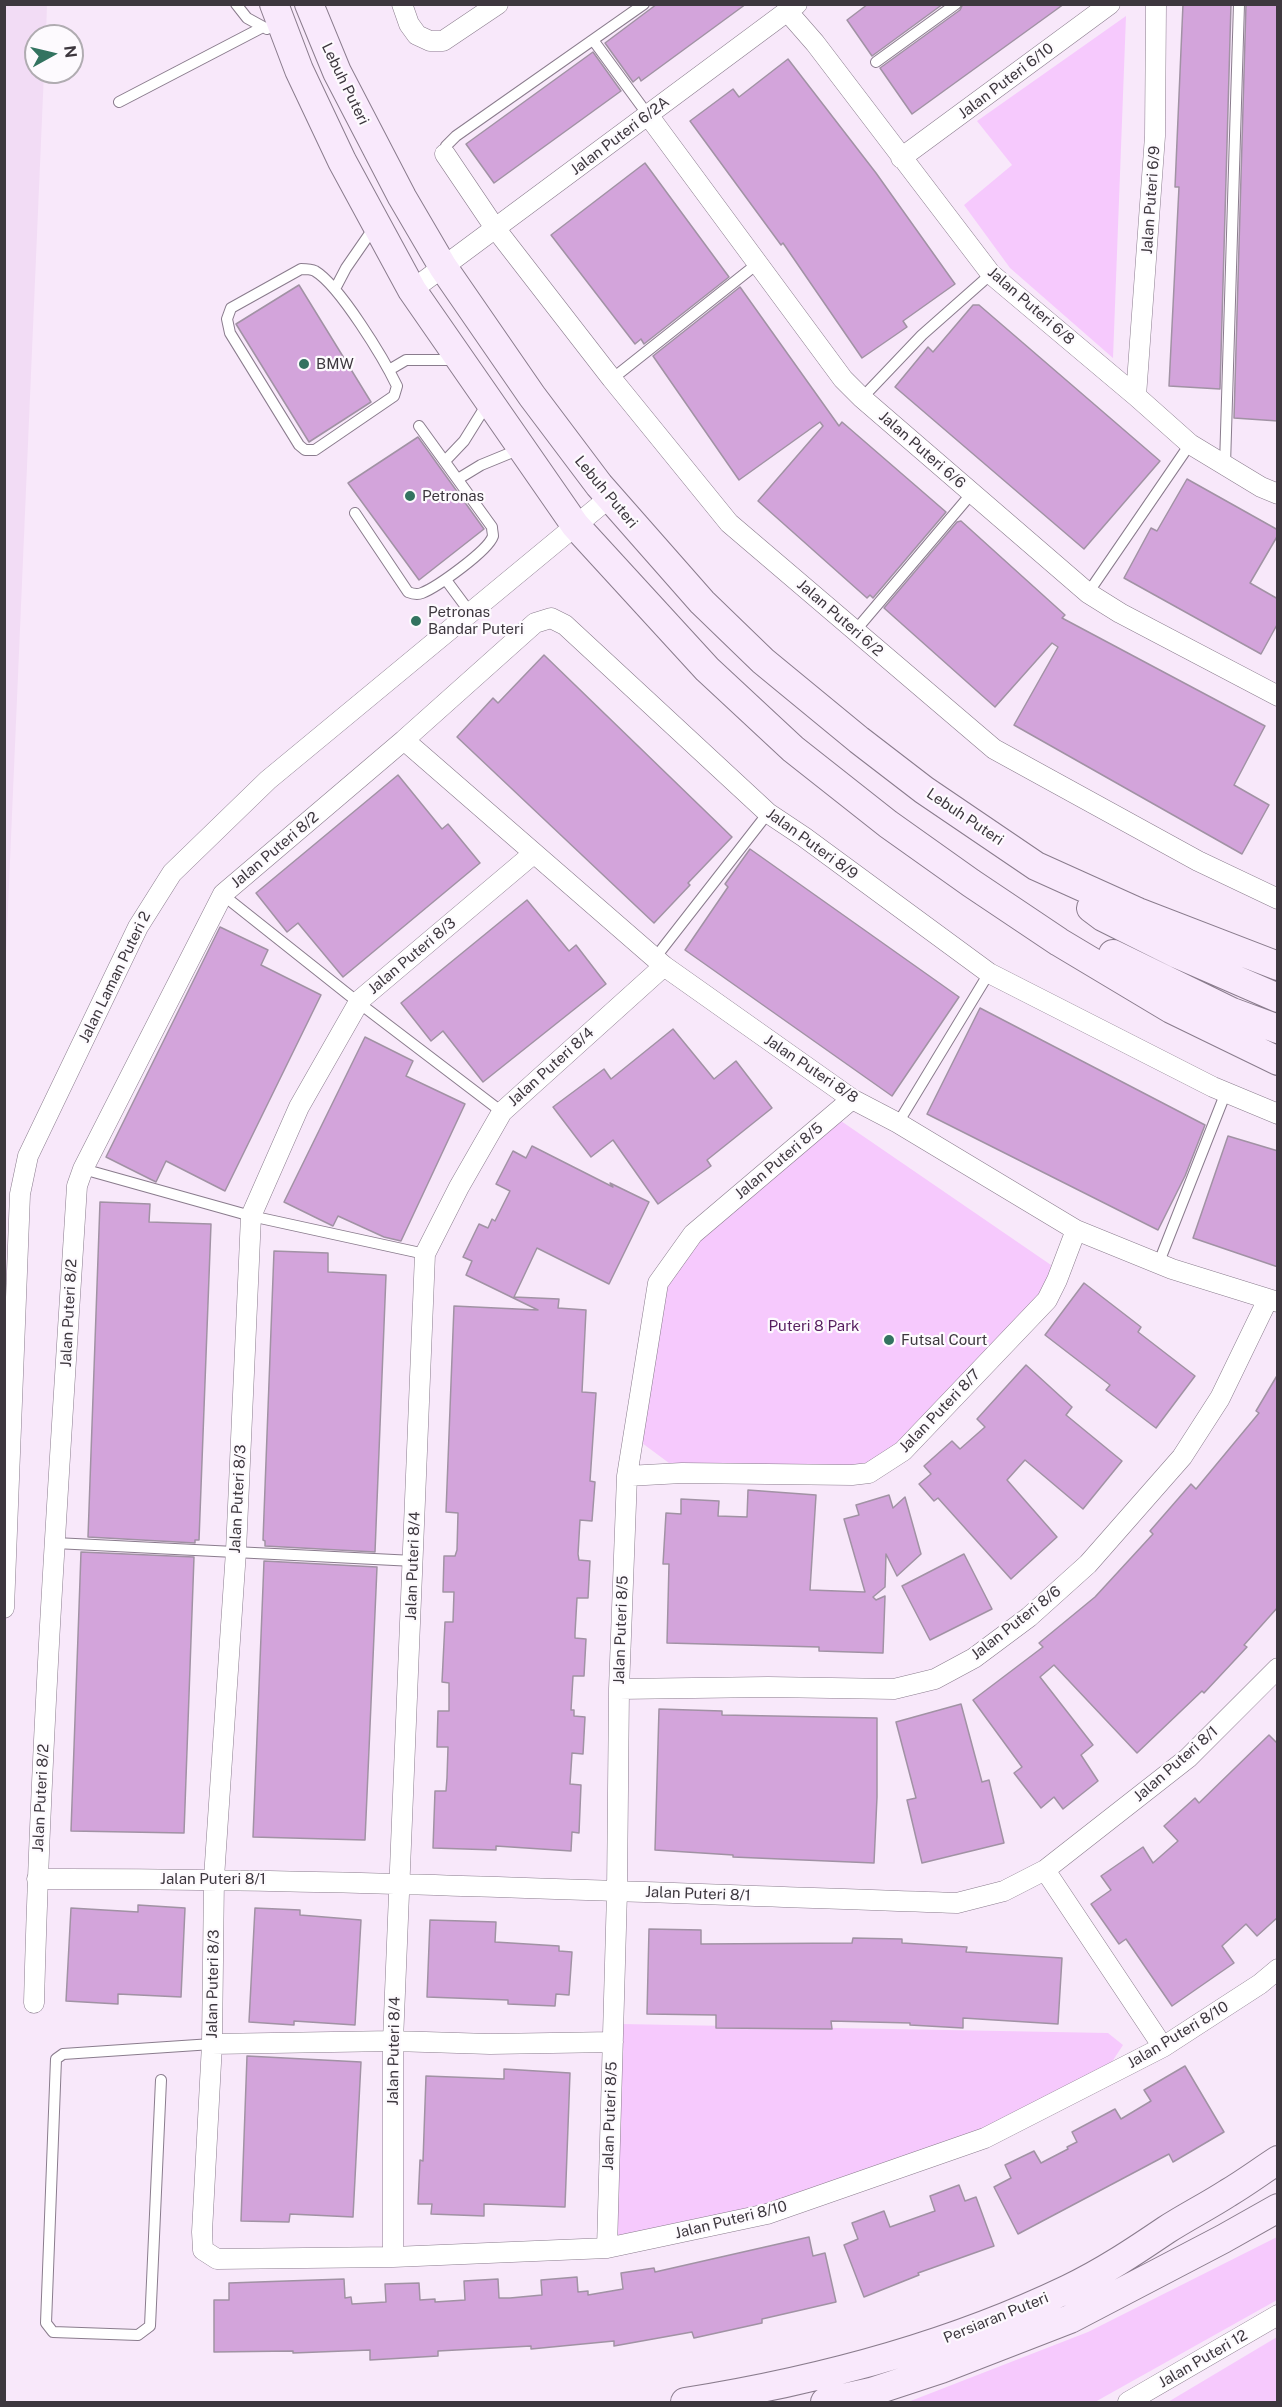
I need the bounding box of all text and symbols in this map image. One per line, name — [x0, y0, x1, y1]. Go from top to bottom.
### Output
north arrow — [24, 24, 84, 84]
street label: Jalan Puteri 6/10 — [955, 39, 1057, 123]
street label: Lebuh Puteri — [317, 40, 373, 128]
text: N — [60, 44, 81, 59]
street label: Jalan Puteri 6/2A — [567, 93, 673, 179]
street label: Jalan Puteri 6/9 — [1138, 145, 1164, 255]
street label: Jalan Puteri 6/8 — [984, 263, 1078, 349]
place label: BMW — [316, 355, 354, 373]
marker: BMW — [297, 357, 311, 371]
street label: Jalan Puteri 6/6 — [875, 408, 969, 492]
street label: Lebuh Puteri — [571, 452, 641, 532]
place label: Petronas — [422, 487, 484, 505]
marker: Petronas — [403, 489, 417, 503]
street label: Jalan Puteri 6/2 — [793, 576, 887, 660]
place label: Petronas Bandar Puteri — [428, 603, 524, 638]
marker: Petronas Bandar Puteri — [409, 614, 423, 628]
street label: Lebuh Puteri — [923, 785, 1007, 849]
street label: Jalan Puteri 8/9 — [763, 805, 861, 883]
street label: Jalan Puteri 8/2 — [228, 808, 322, 892]
street label: Jalan Laman Puteri 2 — [75, 908, 155, 1046]
street label: Jalan Puteri 8/3 — [364, 914, 460, 998]
street label: Jalan Puteri 8/4 — [504, 1024, 598, 1110]
street label: Jalan Puteri 8/8 — [761, 1031, 861, 1107]
street label: Jalan Puteri 8/5 — [731, 1119, 827, 1203]
street label: Jalan Puteri 8/2 — [57, 1258, 81, 1368]
park label: Puteri 8 Park — [769, 1317, 859, 1335]
place label: Futsal Court — [901, 1331, 987, 1349]
marker: Futsal Court — [882, 1333, 896, 1347]
street label: Jalan Puteri 8/7 — [896, 1366, 984, 1456]
street label: Jalan Puteri 8/3 — [226, 1444, 250, 1554]
street label: Jalan Puteri 8/4 — [402, 1511, 424, 1621]
street label: Jalan Puteri 8/5 — [610, 1575, 632, 1685]
street label: Jalan Puteri 8/6 — [967, 1582, 1065, 1664]
street label: Jalan Puteri 8/1 — [1130, 1722, 1222, 1806]
street label: Jalan Puteri 8/2 — [29, 1743, 53, 1853]
street label: Jalan Puteri 8/1 — [160, 1870, 266, 1888]
street label: Jalan Puteri 8/1 — [645, 1883, 751, 1905]
street label: Jalan Puteri 8/3 — [203, 1929, 223, 2039]
street label: Jalan Puteri 8/4 — [384, 1996, 404, 2106]
street label: Jalan Puteri 8/10 — [1124, 1998, 1232, 2072]
street label: Jalan Puteri 8/5 — [599, 2061, 621, 2171]
street label: Jalan Puteri 8/10 — [673, 2197, 789, 2243]
street label: Persiaran Puteri — [941, 2289, 1051, 2347]
street label: Jalan Puteri 12 — [1155, 2326, 1251, 2392]

